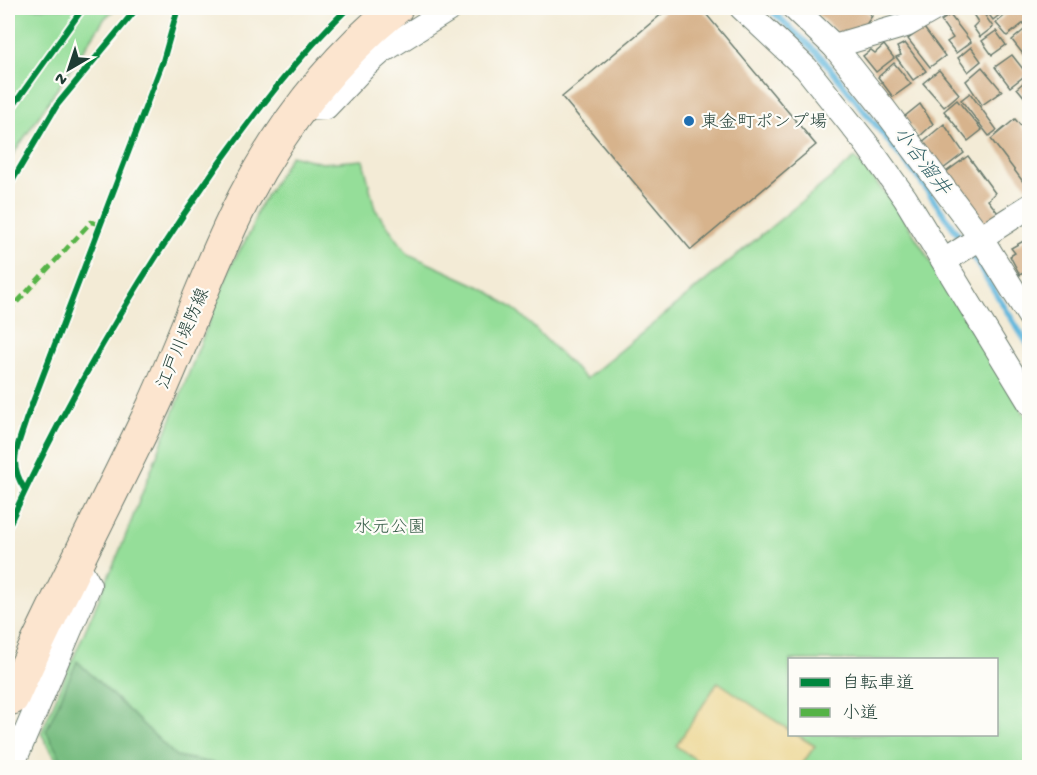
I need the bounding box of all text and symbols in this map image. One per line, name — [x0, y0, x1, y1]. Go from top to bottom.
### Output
north arrow — [39, 39, 99, 99]
text: N — [51, 67, 72, 89]
place label: 東金町ポンプ場 — [701, 112, 827, 134]
marker: 東金町ポンプ場 — [682, 114, 696, 128]
water label: 小合溜井 — [887, 122, 956, 202]
street label: 江戸川堤防線 — [153, 285, 215, 393]
park label: 水元公園 — [354, 518, 426, 539]
legend — [788, 658, 998, 736]
text: 自転車道 — [842, 673, 914, 695]
text: 小道 — [842, 703, 878, 725]

